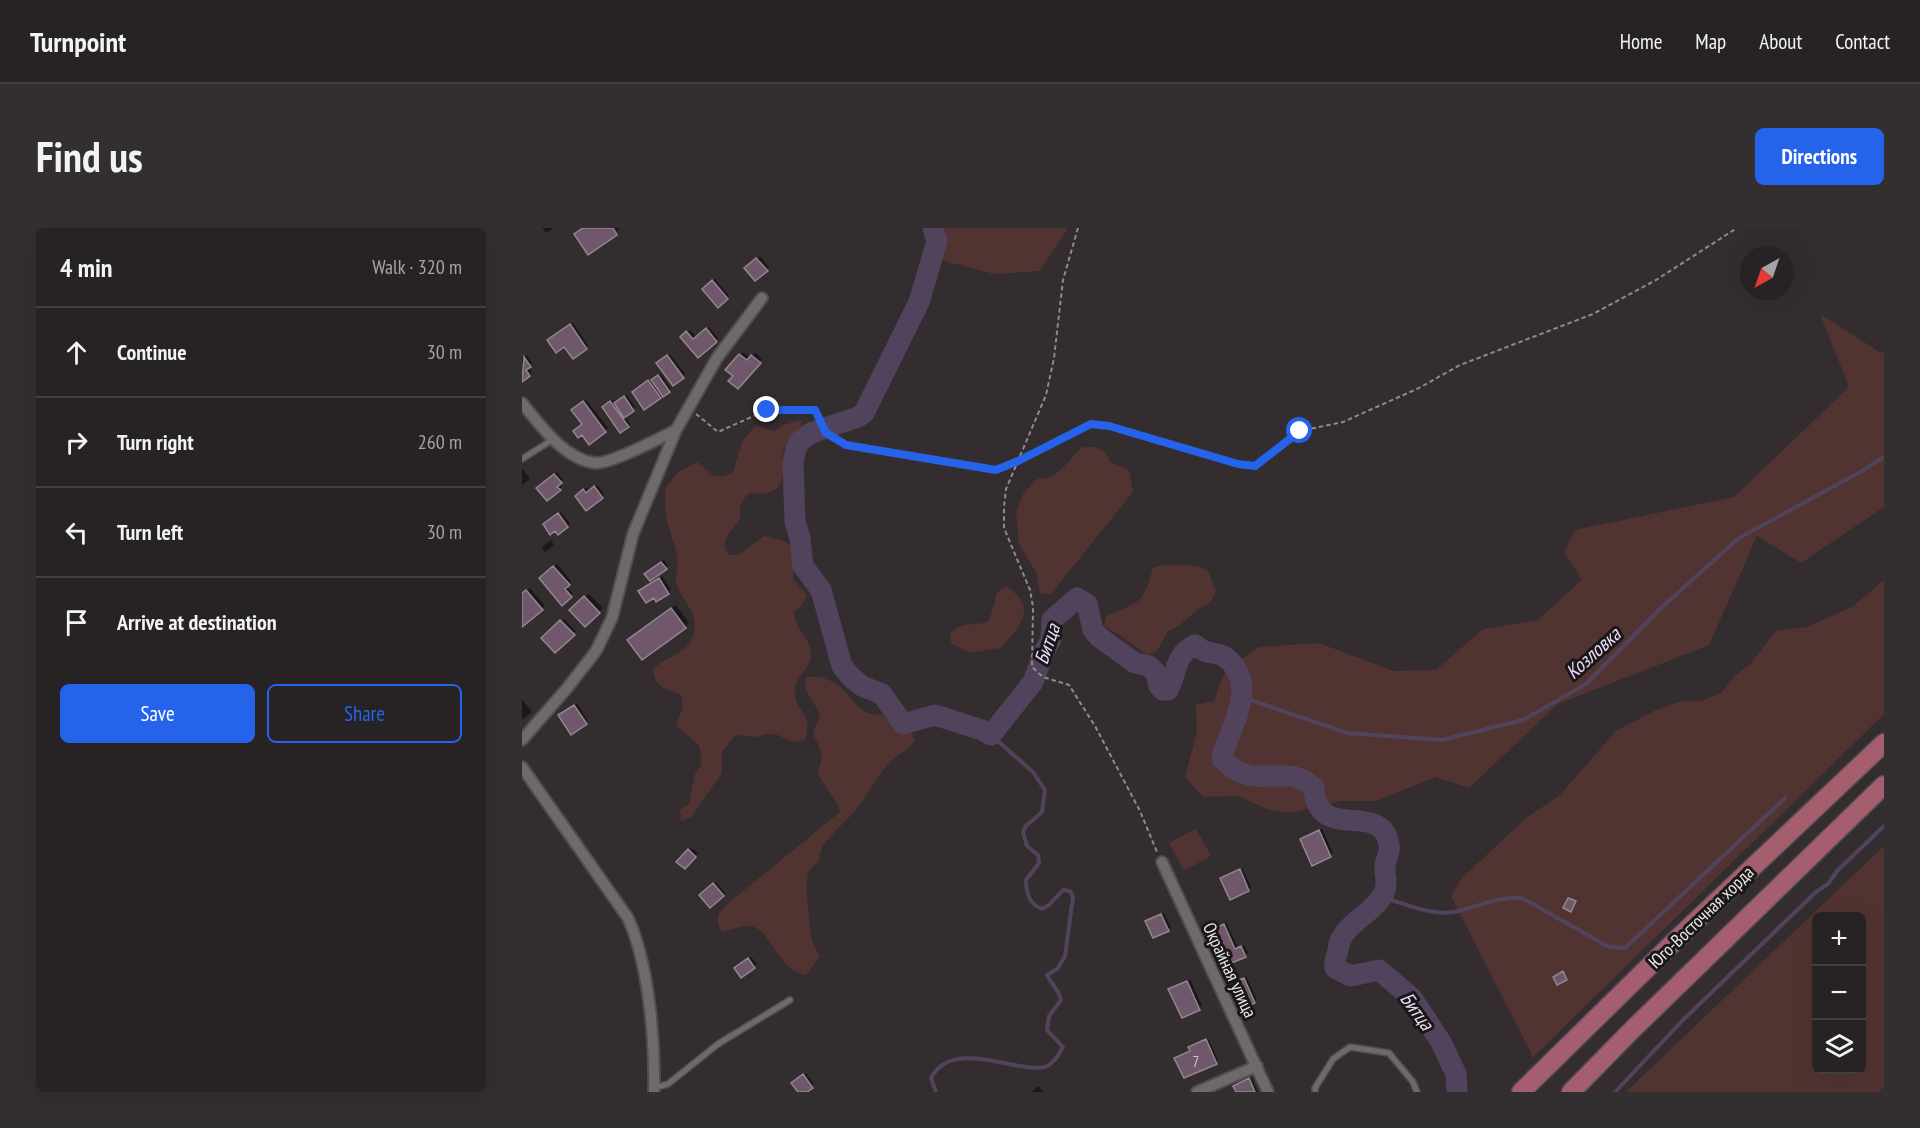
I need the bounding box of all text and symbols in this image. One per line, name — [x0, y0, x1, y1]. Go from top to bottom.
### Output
text: Turnpoint — [30, 23, 126, 60]
text: Home — [1620, 28, 1662, 55]
text: Map — [1695, 28, 1726, 55]
text: About — [1759, 28, 1802, 55]
text: Contact — [1835, 28, 1890, 55]
button: Directions — [1755, 128, 1884, 185]
text: Find us — [36, 129, 143, 184]
north arrow — [1740, 246, 1794, 300]
text: 4 min — [60, 251, 113, 284]
text: Walk · 320 m — [372, 254, 462, 280]
icon: ahead — [60, 336, 93, 369]
text: Continue — [117, 338, 187, 366]
text: 30 m — [427, 339, 462, 365]
route end — [753, 396, 779, 422]
route start — [1286, 417, 1312, 443]
icon: right — [60, 426, 93, 459]
text: Turn right — [117, 428, 194, 456]
text: 260 m — [418, 429, 462, 455]
icon: left — [60, 516, 93, 549]
text: Turn left — [117, 518, 183, 546]
text: 30 m — [427, 519, 462, 545]
icon: arrive — [60, 606, 93, 639]
text: Arrive at destination — [117, 608, 277, 636]
water label: Битца — [1028, 619, 1066, 668]
water label: Козловка — [1560, 621, 1627, 684]
button: Save — [60, 684, 255, 743]
button: Share — [267, 684, 462, 743]
street label: Юго-Восточная хорда — [1644, 861, 1758, 973]
map controls — [1812, 912, 1866, 1074]
button: + — [1812, 912, 1866, 966]
street label: Окрайная улица — [1198, 919, 1262, 1021]
button: − — [1812, 966, 1866, 1020]
water label: Битца — [1394, 987, 1440, 1036]
button: layers — [1812, 1020, 1866, 1074]
house number: 7 — [1193, 1052, 1199, 1071]

